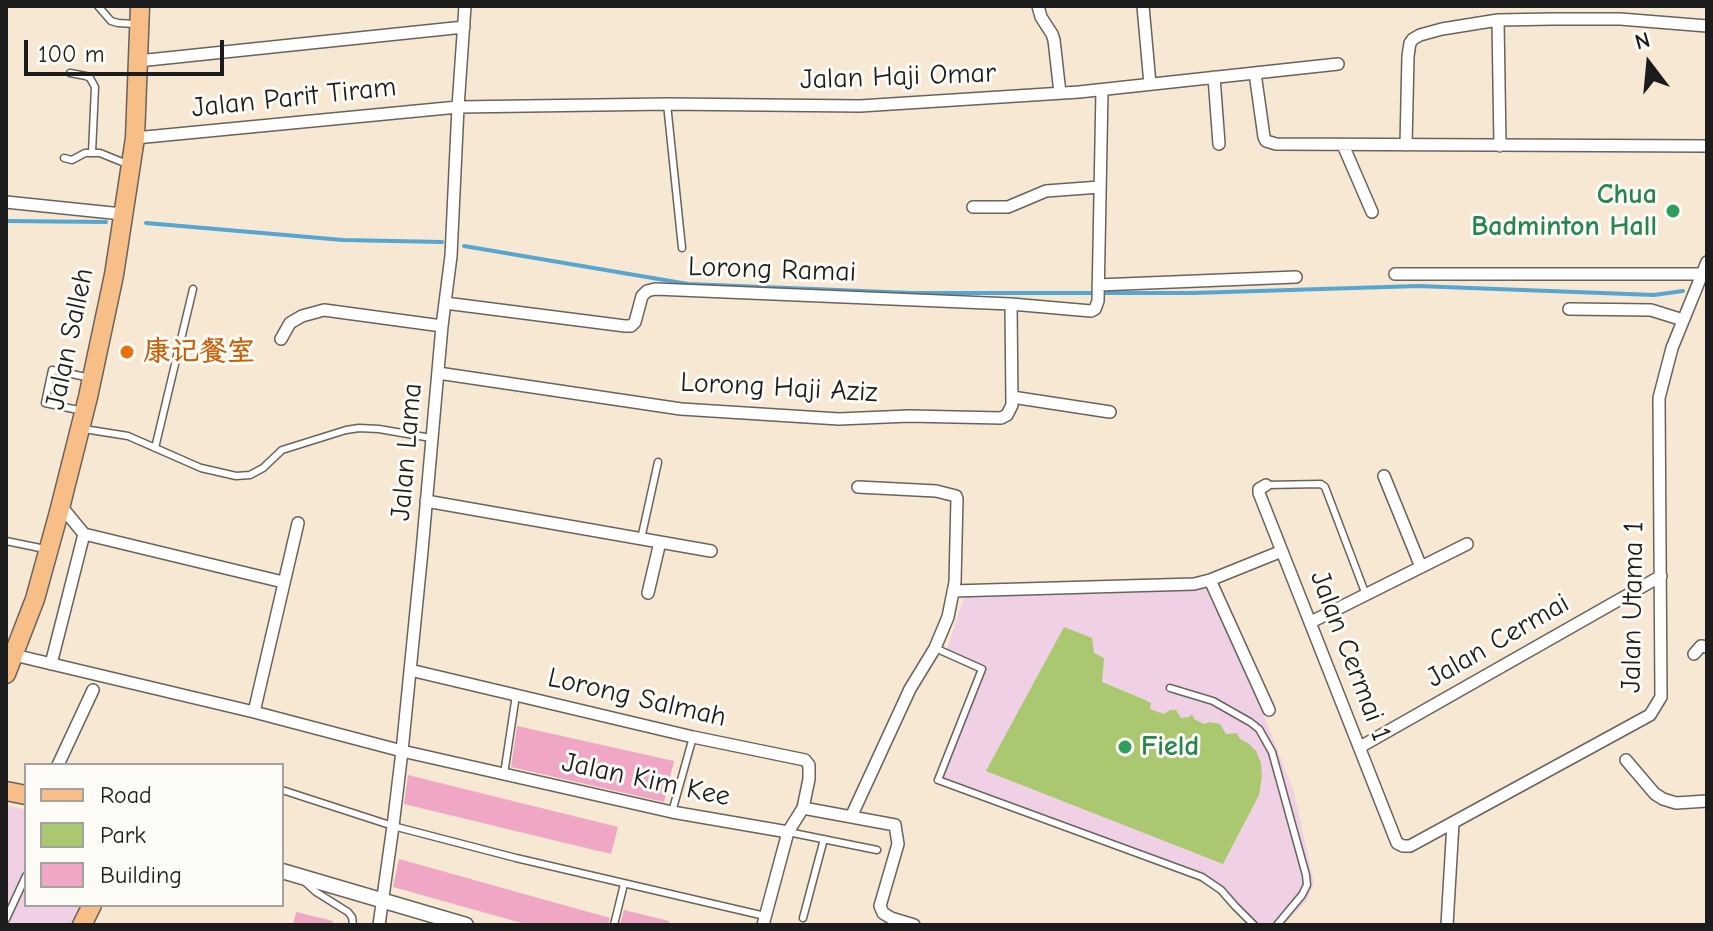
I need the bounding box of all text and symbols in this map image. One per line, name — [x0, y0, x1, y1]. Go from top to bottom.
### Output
scale bar — [28, 24, 228, 74]
north arrow — [1609, 24, 1689, 104]
text: N — [1632, 26, 1653, 55]
text: 100 m — [38, 40, 105, 68]
street label: Jalan Haji Omar — [799, 57, 997, 97]
street label: Jalan Parit Tiram — [190, 71, 398, 125]
place label: Chua Badminton Hall — [1471, 178, 1657, 244]
marker: Chua Badminton Hall — [1664, 202, 1682, 220]
street label: Lorong Ramai — [687, 250, 857, 290]
street label: Jalan Salleh — [39, 265, 101, 413]
place label: 康记餐室 — [143, 335, 255, 369]
marker: 康记餐室 — [118, 343, 136, 361]
street label: Lorong Haji Aziz — [680, 366, 878, 410]
street label: Jalan Lama — [384, 382, 430, 522]
street label: Jalan Utama 1 — [1615, 521, 1651, 693]
street label: Jalan Cermai 1 — [1302, 566, 1398, 746]
street label: Jalan Cermai — [1421, 587, 1575, 695]
street label: Lorong Salmah — [544, 661, 730, 735]
place label: Field — [1141, 730, 1199, 764]
marker: Field — [1116, 738, 1134, 756]
street label: Jalan Kim Kee — [559, 746, 733, 814]
legend — [24, 763, 284, 907]
text: Road — [100, 781, 152, 809]
text: Park — [100, 821, 146, 849]
text: Building — [100, 861, 182, 889]

